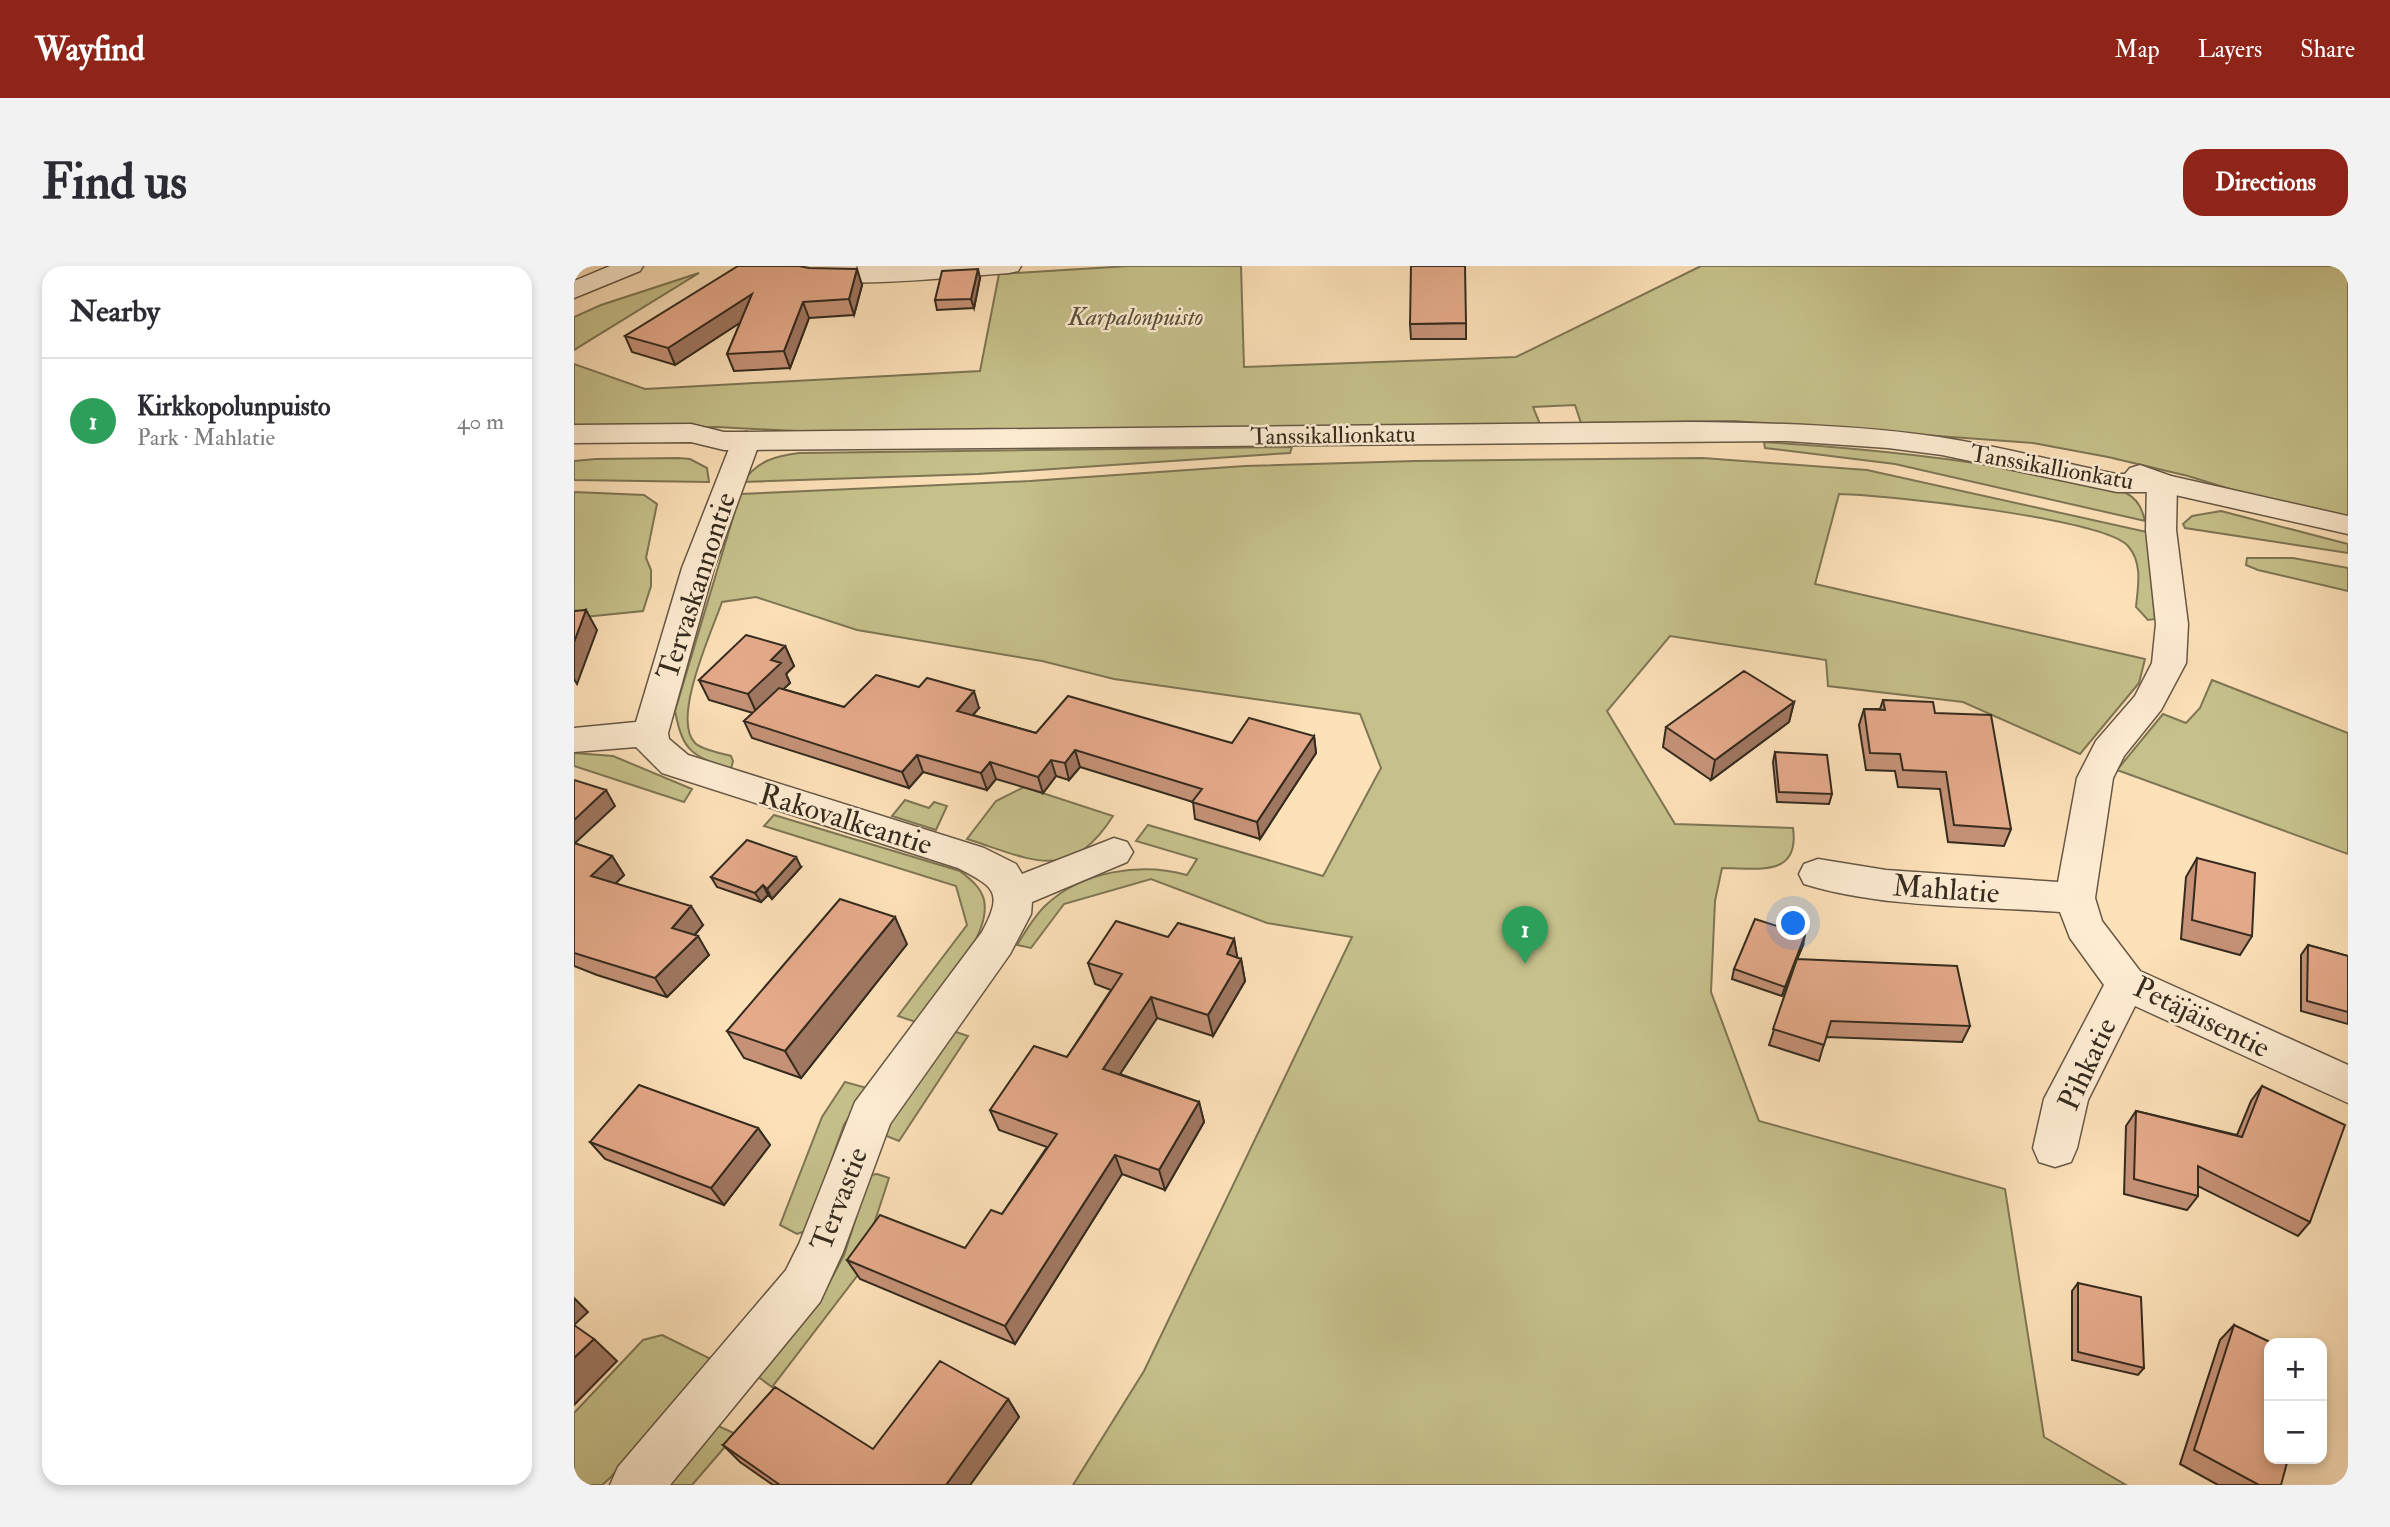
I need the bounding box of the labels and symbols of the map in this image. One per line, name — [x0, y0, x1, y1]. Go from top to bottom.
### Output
park label: Karpalonpuisto — [1068, 302, 1203, 333]
street label: Tanssikallionkatu — [1250, 419, 1416, 452]
street label: Tanssikallionkatu — [1968, 438, 2136, 497]
street label: Tervaskannontie — [649, 488, 744, 685]
street label: Rakovalkeantie — [755, 776, 937, 863]
street label: Mahlatie — [1891, 867, 2001, 912]
pin: 1 — [1502, 906, 1548, 964]
your location — [1776, 906, 1810, 940]
street label: Petäjäisentie — [2128, 969, 2276, 1066]
street label: Pihkatie — [2050, 1012, 2125, 1116]
street label: Tervastie — [803, 1142, 876, 1256]

